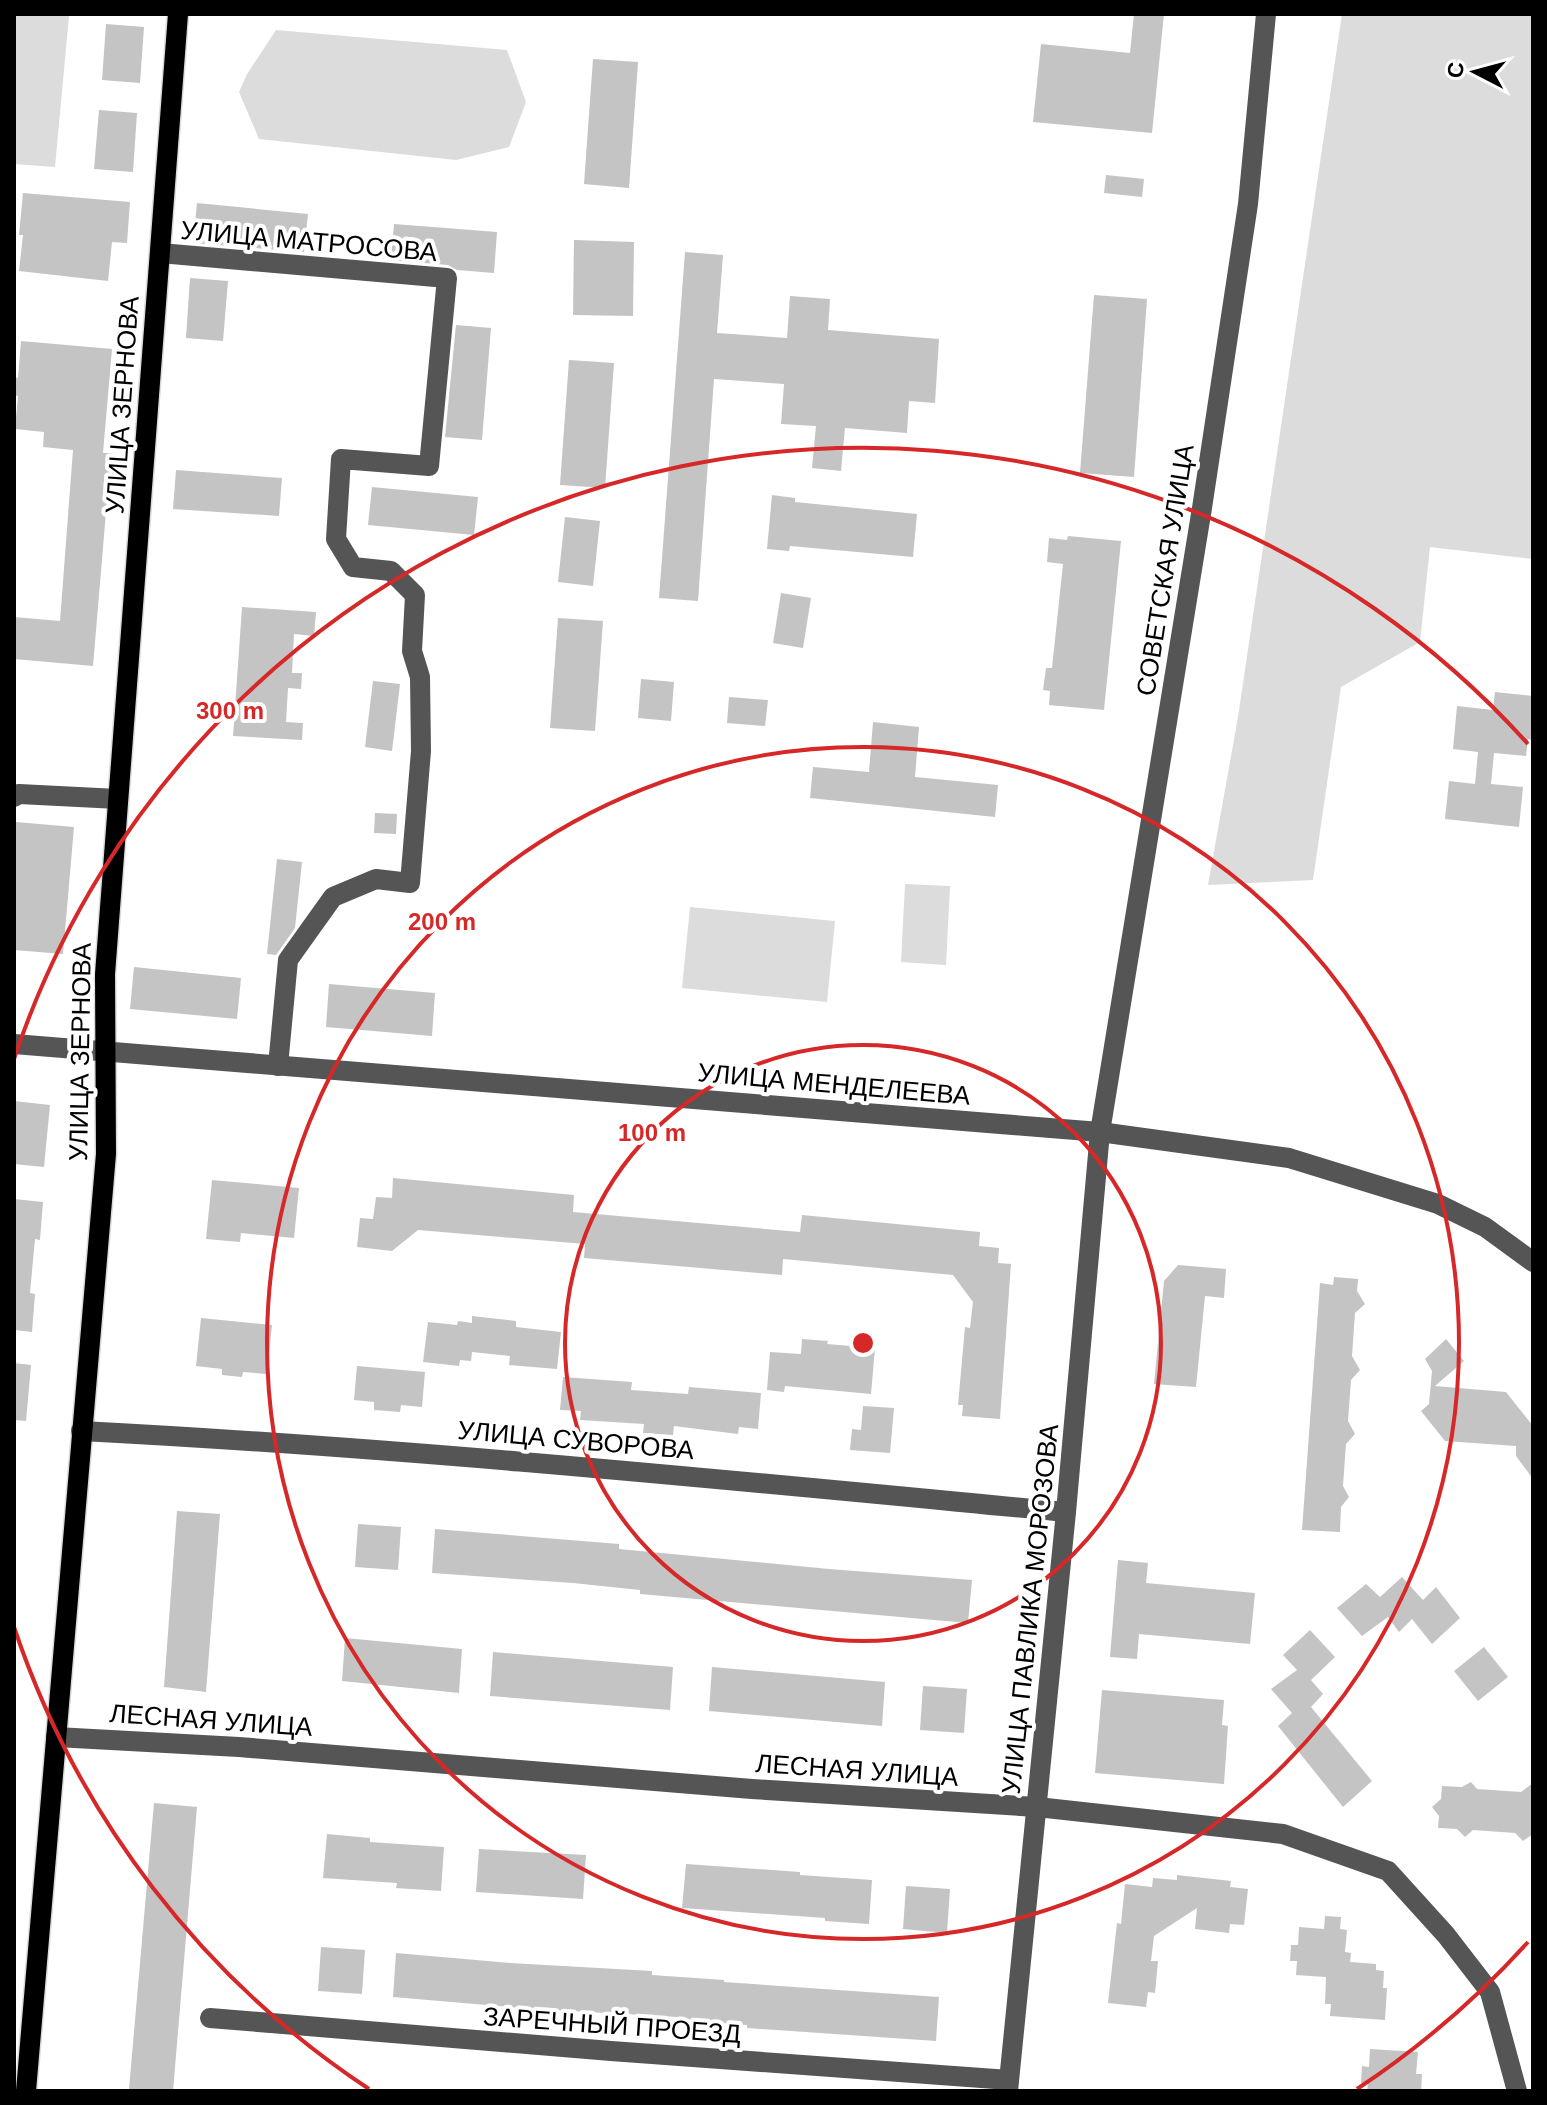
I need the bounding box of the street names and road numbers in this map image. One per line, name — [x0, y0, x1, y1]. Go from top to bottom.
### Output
street label: УЛИЦА МАТРОСОВА — [180, 215, 439, 267]
street label: УЛИЦА ЗЕРНОВА — [99, 294, 145, 515]
street label: СОВЕТСКАЯ УЛИЦА — [1130, 441, 1200, 698]
street label: УЛИЦА ЗЕРНОВА — [63, 942, 97, 1161]
street label: УЛИЦА МЕНДЕЛЕЕВА — [696, 1057, 972, 1111]
street label: УЛИЦА СУВОРОВА — [457, 1415, 696, 1465]
street label: УЛИЦА ПАВЛИКА МОРОЗОВА — [996, 1422, 1064, 1796]
street label: ЛЕСНАЯ УЛИЦА — [109, 1698, 314, 1742]
street label: ЛЕСНАЯ УЛИЦА — [755, 1748, 960, 1792]
street label: ЗАРЕЧНЫЙ ПРОЕЗД — [482, 2001, 742, 2049]

